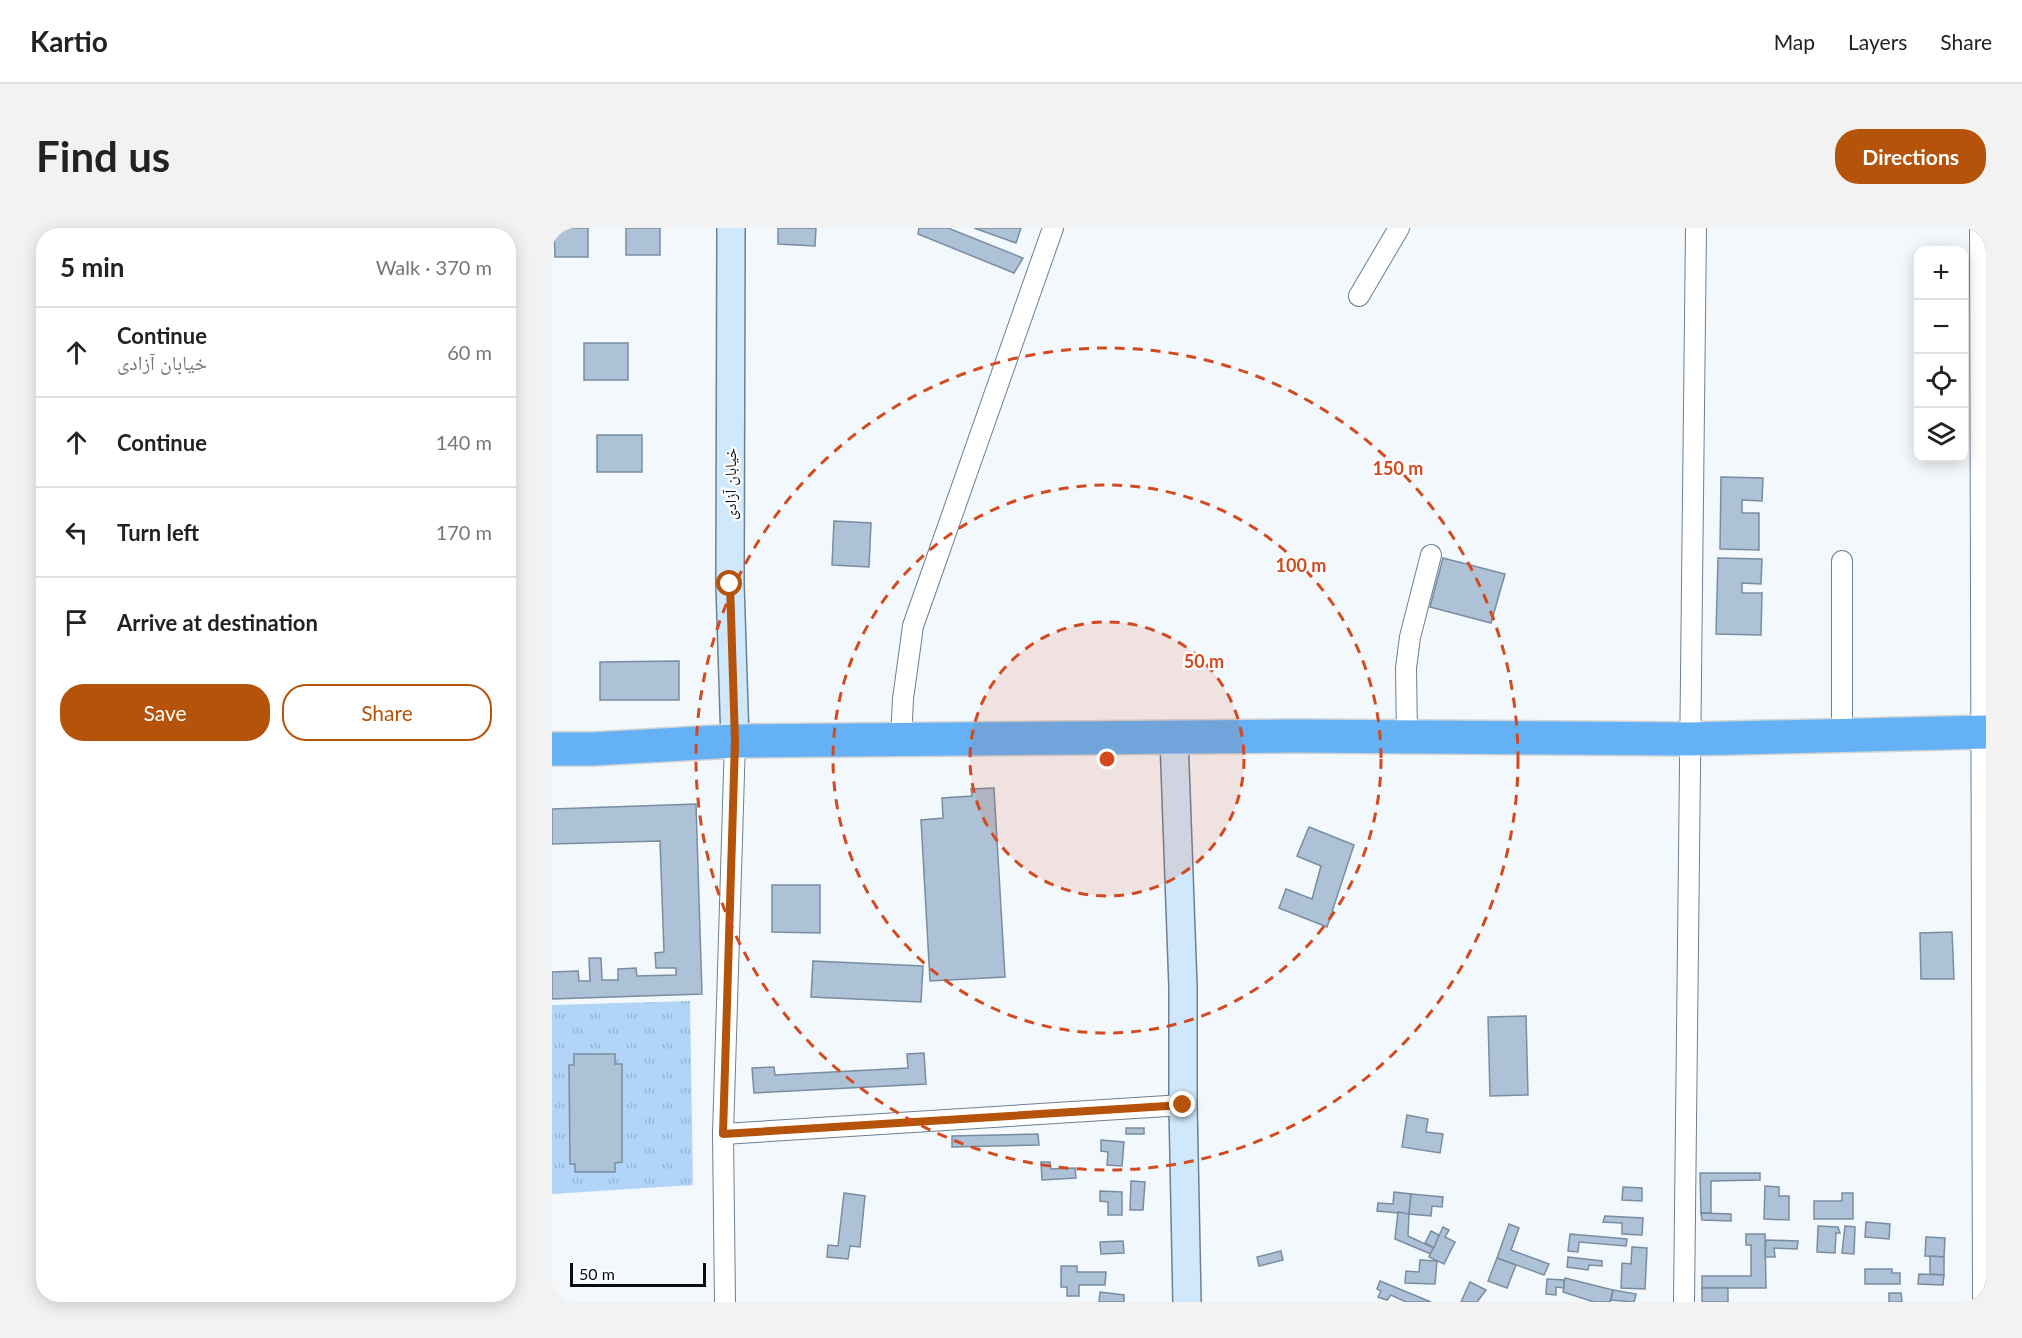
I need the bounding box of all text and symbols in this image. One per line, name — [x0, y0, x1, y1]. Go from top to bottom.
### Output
text: Kartio — [30, 24, 108, 58]
text: Map — [1774, 29, 1815, 54]
text: Layers — [1848, 29, 1907, 54]
text: Share — [1940, 29, 1992, 54]
button: Directions — [1835, 129, 1986, 184]
text: Find us — [36, 131, 170, 181]
map controls — [1914, 246, 1968, 462]
button: + — [1914, 246, 1968, 300]
text: 5 min — [60, 251, 124, 283]
text: Walk · 370 m — [376, 255, 492, 279]
button: − — [1914, 300, 1968, 354]
text: Continue — [117, 322, 207, 349]
icon: ahead — [60, 336, 93, 369]
text: 60 m — [447, 340, 492, 364]
text: خیابان آزادی — [117, 350, 207, 374]
button: locate — [1914, 354, 1968, 408]
button: layers — [1914, 408, 1968, 462]
icon: ahead — [60, 426, 93, 459]
text: Continue — [117, 429, 207, 456]
text: 140 m — [436, 430, 492, 454]
street label: خیابان آزادی — [720, 448, 741, 520]
text: 150 m — [1373, 457, 1423, 479]
icon: left — [60, 516, 93, 549]
text: Turn left — [117, 519, 199, 546]
text: 170 m — [436, 520, 492, 544]
text: 100 m — [1276, 554, 1326, 576]
route start — [716, 570, 742, 596]
icon: arrive — [60, 606, 93, 639]
text: Arrive at destination — [117, 609, 318, 636]
text: 50 m — [1184, 650, 1224, 672]
button: Save — [60, 684, 270, 741]
button: Share — [282, 684, 492, 741]
centre of rings — [1097, 749, 1117, 769]
route end — [1169, 1091, 1195, 1117]
scale bar — [570, 1260, 706, 1288]
text: 50 m — [579, 1264, 615, 1283]

